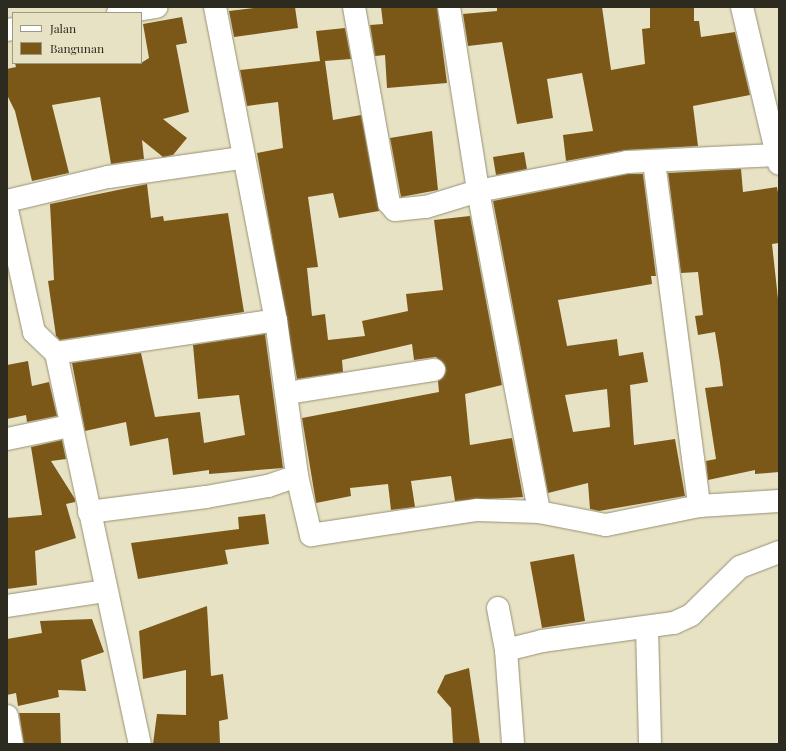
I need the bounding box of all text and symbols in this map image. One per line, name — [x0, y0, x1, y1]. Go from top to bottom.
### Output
legend — [12, 12, 142, 64]
text: Jalan — [50, 20, 76, 36]
text: Bangunan — [50, 40, 104, 56]

